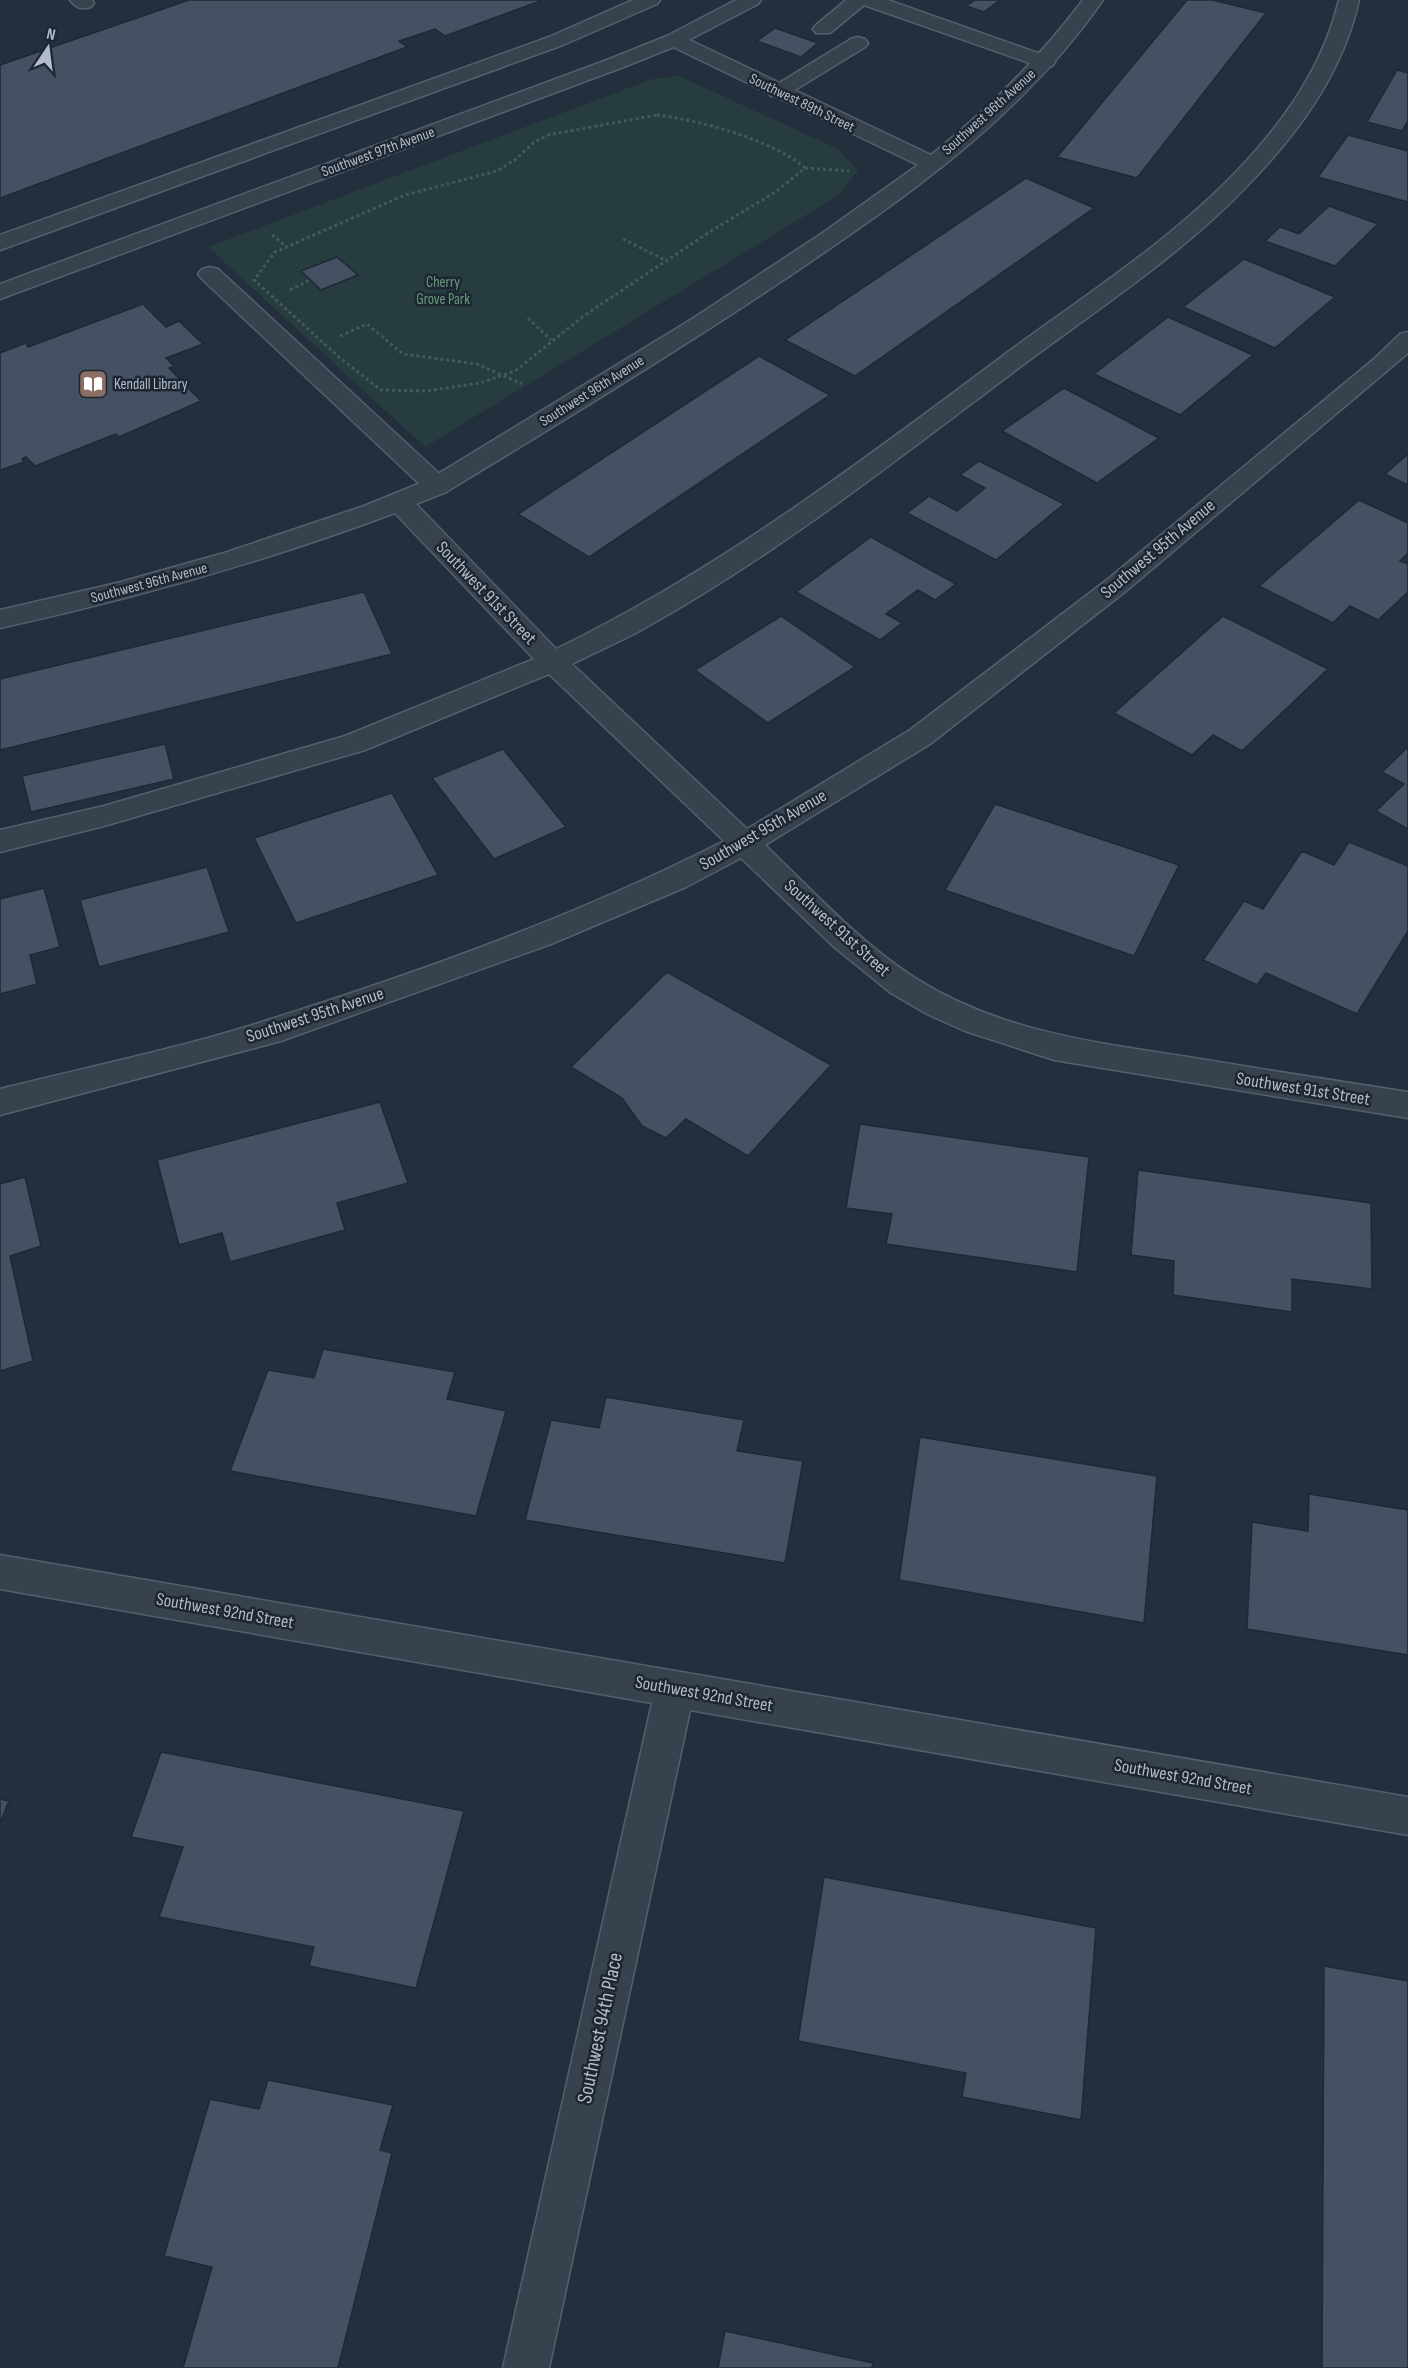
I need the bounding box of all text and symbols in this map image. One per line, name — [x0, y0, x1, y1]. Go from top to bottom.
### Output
north arrow — [18, 18, 78, 78]
text: N — [45, 25, 57, 45]
street label: Southwest 96th Avenue — [938, 65, 1040, 159]
street label: Southwest 89th Street — [746, 69, 858, 137]
street label: Southwest 97th Avenue — [319, 123, 437, 181]
park label: Cherry Grove Park — [416, 273, 470, 309]
street label: Southwest 96th Avenue — [536, 351, 648, 431]
library icon: Kendall Library — [77, 368, 109, 400]
place label: Kendall Library — [114, 375, 188, 394]
street label: Southwest 95th Avenue — [1096, 495, 1220, 603]
street label: Southwest 91st Street — [432, 537, 541, 649]
street label: Southwest 96th Avenue — [89, 558, 209, 608]
street label: Southwest 95th Avenue — [696, 785, 830, 875]
street label: Southwest 91st Street — [780, 875, 895, 981]
street label: Southwest 95th Avenue — [244, 983, 386, 1047]
street label: Southwest 91st Street — [1235, 1068, 1372, 1110]
street label: Southwest 92nd Street — [155, 1589, 296, 1634]
street label: Southwest 92nd Street — [634, 1672, 775, 1717]
street label: Southwest 92nd Street — [1113, 1755, 1254, 1800]
street label: Southwest 94th Place — [572, 1950, 628, 2106]

